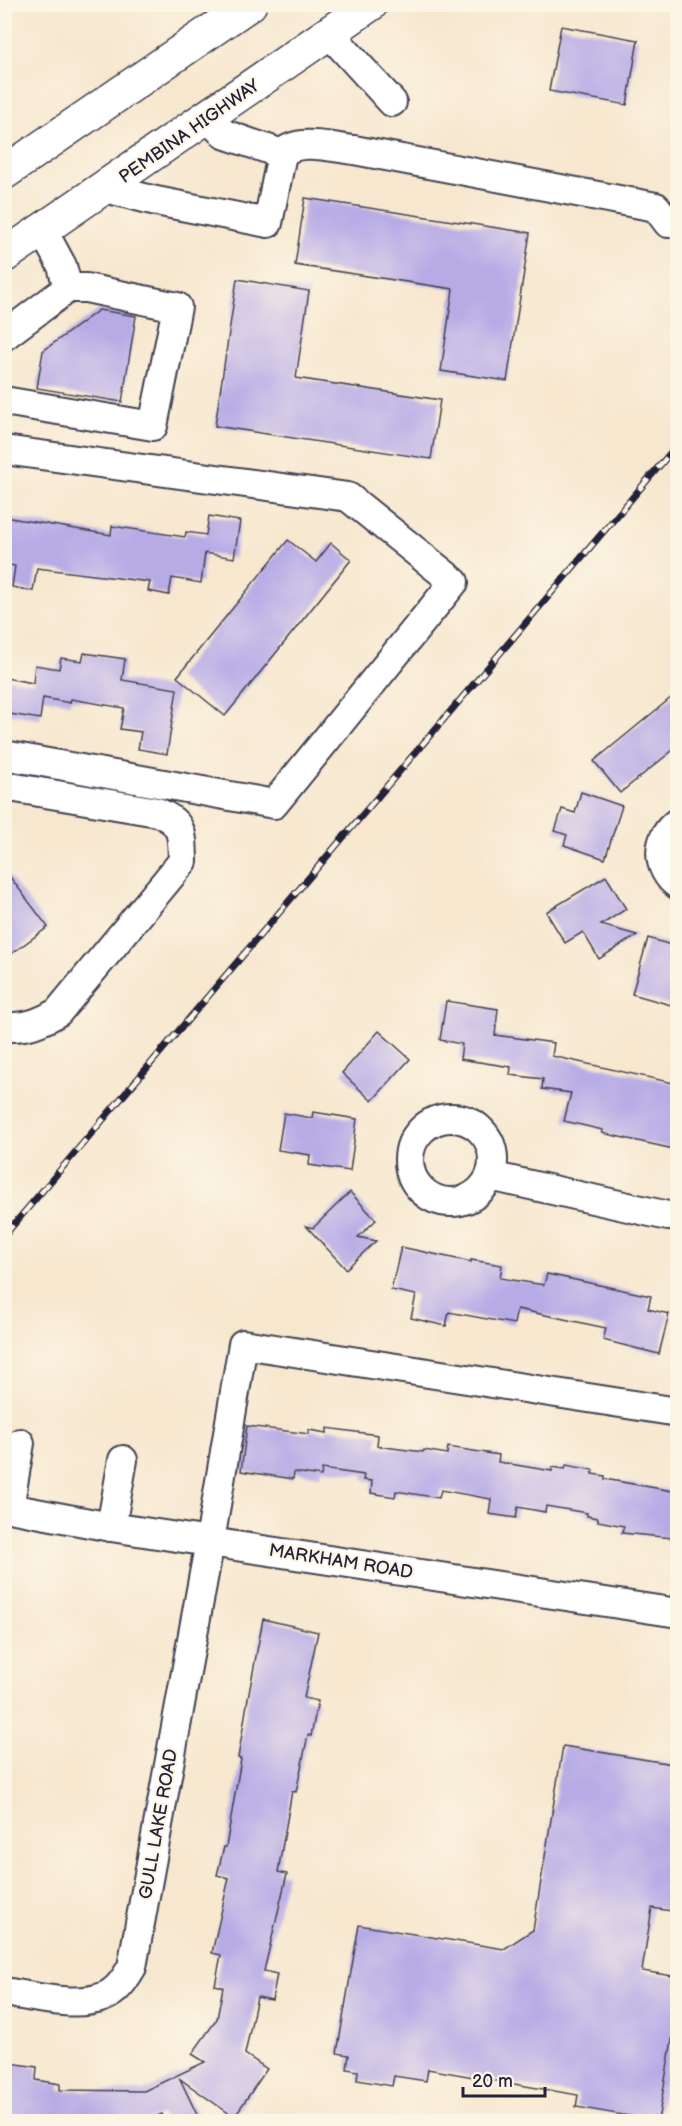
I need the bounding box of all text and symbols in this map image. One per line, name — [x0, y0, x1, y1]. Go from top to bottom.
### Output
street label: PEMBINA HIGHWAY — [115, 75, 264, 188]
street label: MARKHAM ROAD — [267, 1540, 414, 1583]
street label: GULL LAKE ROAD — [135, 1747, 182, 1901]
scale bar — [463, 2060, 546, 2098]
text: 20 m — [472, 2071, 513, 2092]

